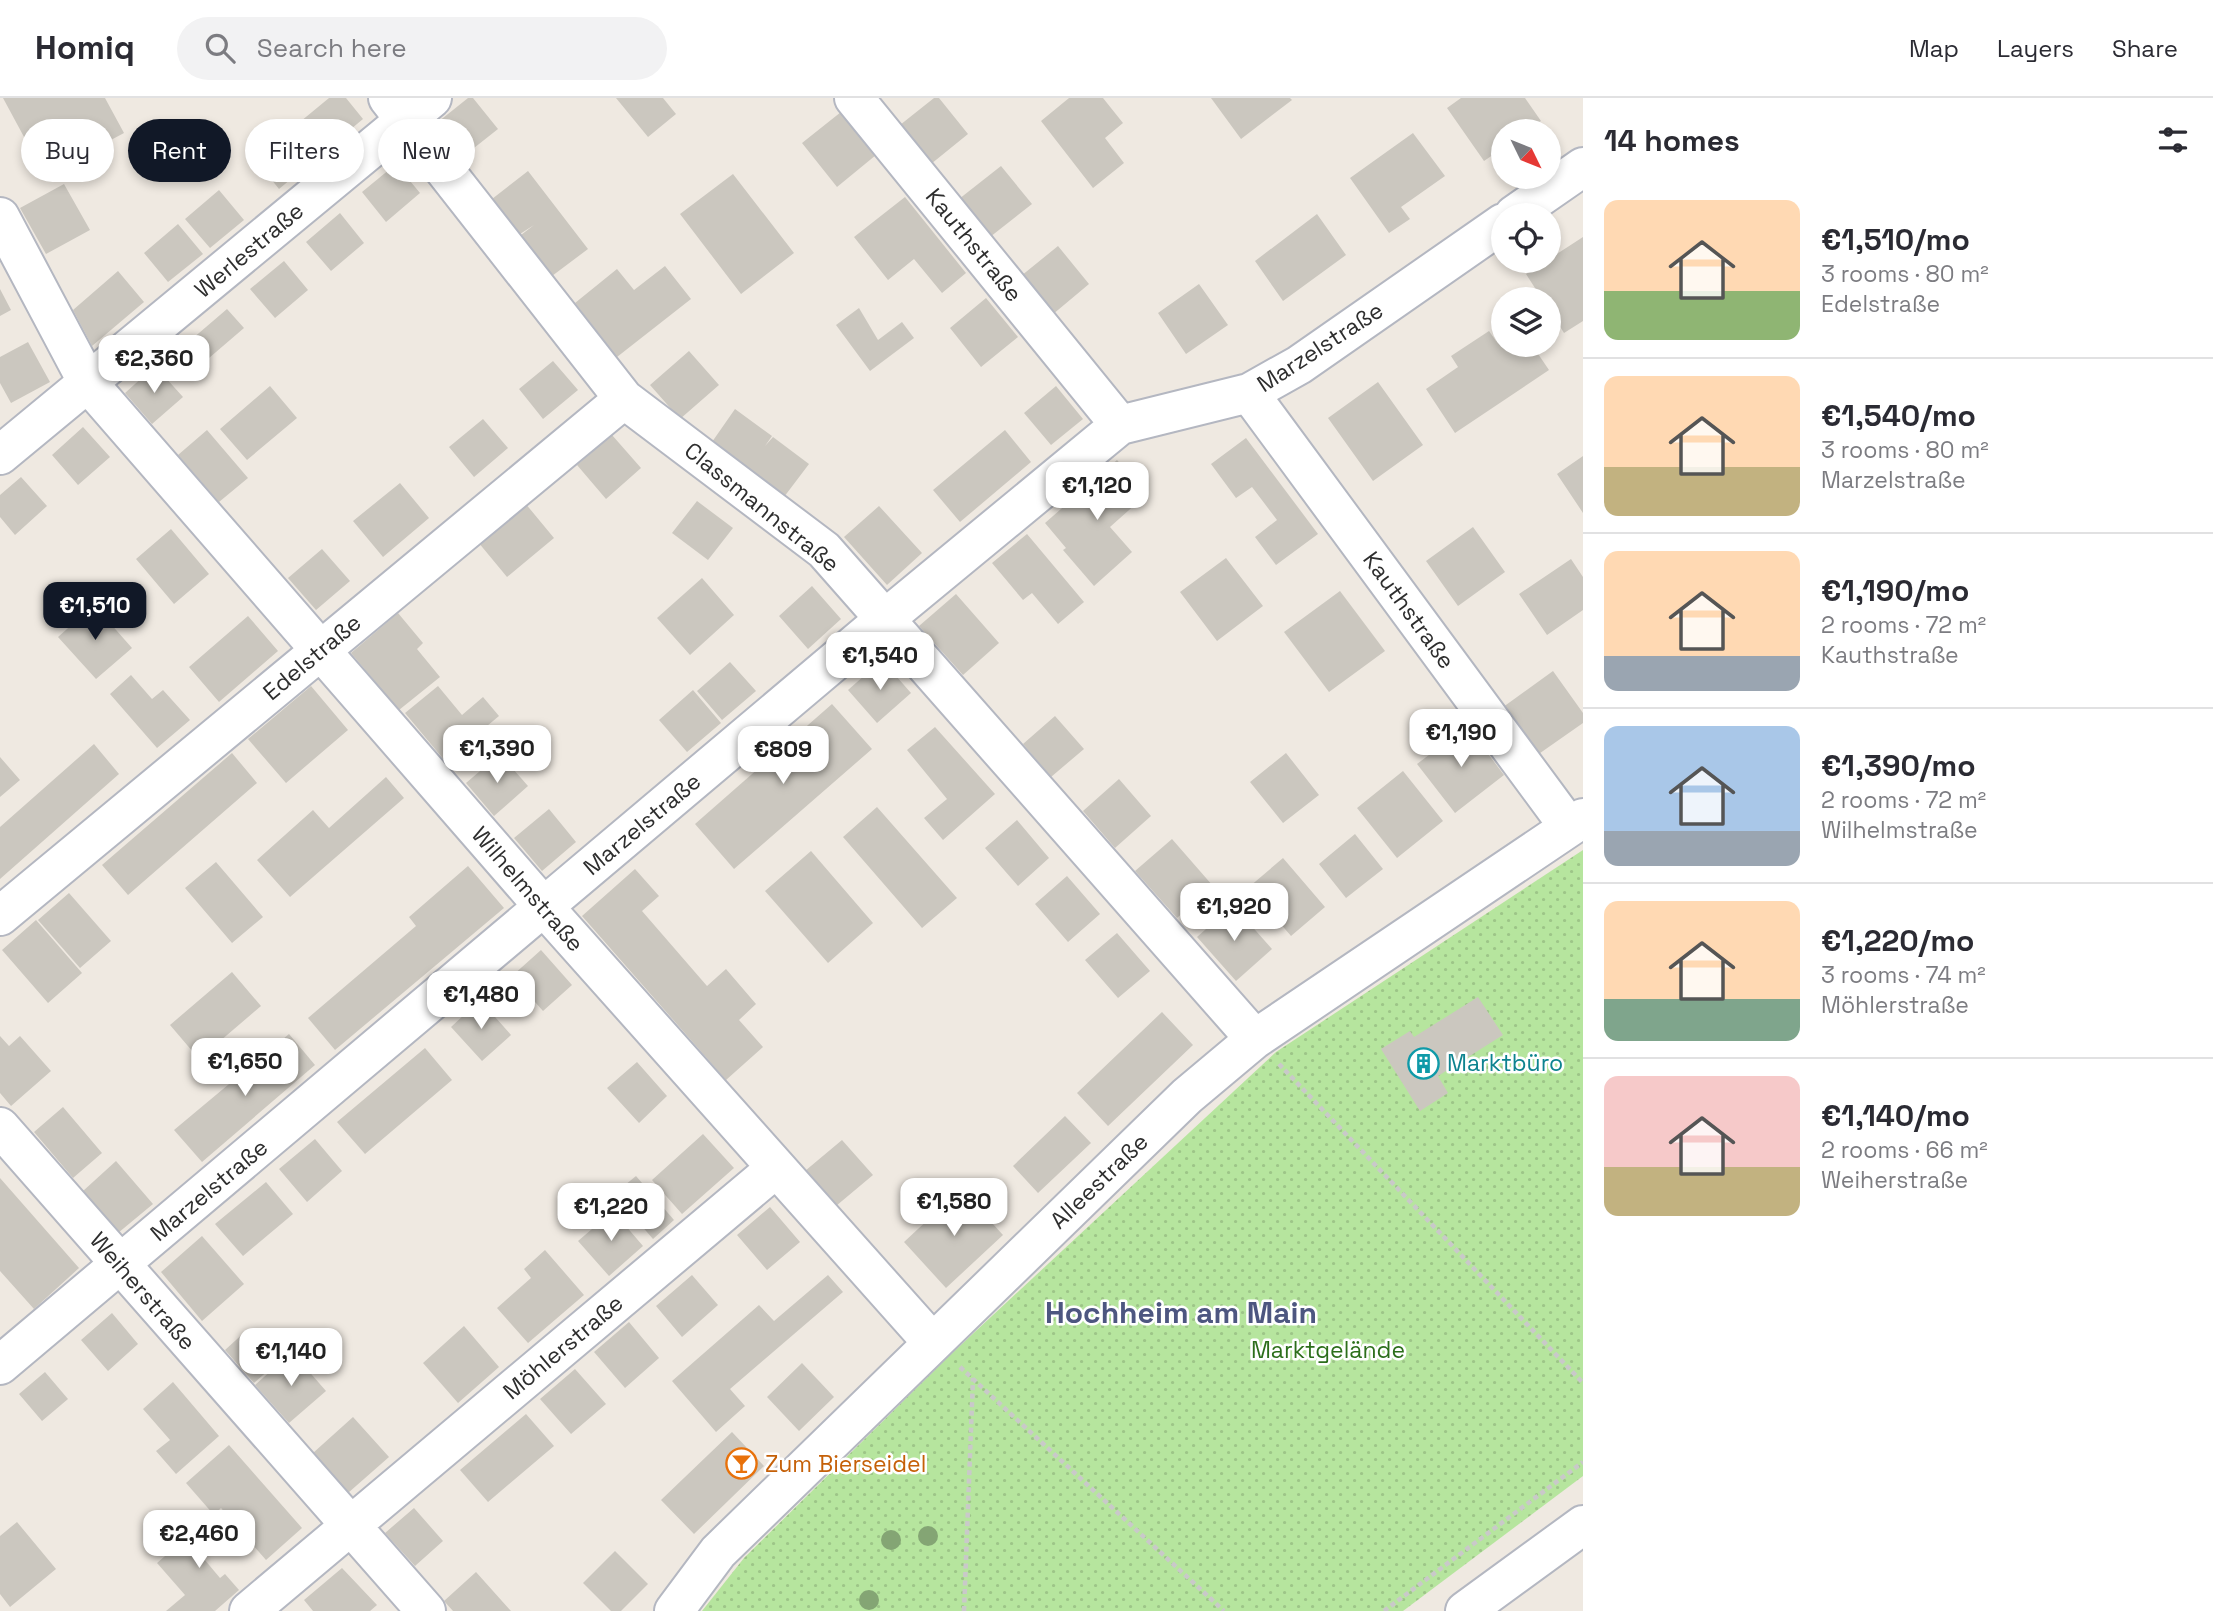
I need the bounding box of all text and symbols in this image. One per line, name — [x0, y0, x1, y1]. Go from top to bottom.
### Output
search box — [177, 17, 667, 80]
text: Homiq — [35, 27, 135, 69]
icon: search — [201, 29, 239, 67]
text: Search here — [257, 31, 407, 65]
text: Map — [1909, 33, 1959, 64]
text: Layers — [1997, 33, 2074, 64]
text: Share — [2112, 33, 2178, 64]
chip: Buy — [21, 119, 114, 182]
chip: Rent — [128, 119, 231, 182]
chip: Filters — [245, 119, 364, 182]
chip: New — [378, 119, 475, 182]
north arrow — [1491, 119, 1561, 189]
map controls — [1491, 119, 1561, 357]
text: 14 homes — [1604, 121, 1740, 160]
icon: filters — [2154, 121, 2192, 159]
street label: Kauthstraße — [919, 182, 1029, 308]
street label: Werlestraße — [188, 196, 310, 304]
button: locate — [1491, 203, 1561, 273]
text: €1,510/mo — [1821, 220, 1970, 259]
icon: home — [1660, 228, 1744, 312]
text: 3 rooms · 80 m² — [1821, 259, 1989, 289]
button: layers — [1491, 287, 1561, 357]
text: Edelstraße — [1821, 289, 1940, 319]
street label: Marzelstraße — [1251, 295, 1389, 399]
pin: €2,360 — [97, 336, 211, 395]
text: €2,360 — [114, 343, 194, 373]
text: €1,540/mo — [1821, 396, 1976, 435]
icon: home — [1660, 404, 1744, 488]
street label: Classmannstraße — [678, 435, 846, 579]
text: 3 rooms · 80 m² — [1821, 435, 1989, 465]
pin: €1,120 — [1040, 462, 1154, 522]
text: Marzelstraße — [1821, 465, 1966, 495]
text: €1,120 — [1062, 470, 1132, 500]
street label: Kauthstraße — [1356, 545, 1462, 675]
text: €1,190/mo — [1821, 571, 1969, 610]
icon: home — [1660, 579, 1744, 663]
pin: €1,510 — [38, 582, 152, 642]
text: €1,510 — [59, 590, 131, 620]
street label: Edelstraße — [257, 607, 367, 707]
text: 2 rooms · 72 m² — [1821, 610, 1986, 640]
pin: €1,540 — [823, 632, 937, 692]
text: €1,540 — [842, 640, 918, 670]
text: Kauthstraße — [1821, 640, 1959, 670]
pin: €1,190 — [1404, 710, 1518, 769]
text: €1,190 — [1425, 717, 1497, 747]
pin: €1,390 — [440, 726, 554, 785]
pin: €809 — [742, 726, 824, 786]
text: €1,390 — [459, 733, 535, 763]
text: €809 — [754, 734, 812, 764]
text: €1,390/mo — [1821, 746, 1976, 785]
icon: home — [1660, 754, 1744, 838]
street label: Marzelstraße — [577, 766, 707, 882]
text: 2 rooms · 72 m² — [1821, 785, 1986, 815]
text: Wilhelmstraße — [1821, 815, 1978, 845]
street label: Wilhelmstraße — [465, 820, 591, 958]
pin: €1,920 — [1177, 884, 1291, 943]
text: €1,920 — [1196, 891, 1272, 921]
text: €1,220/mo — [1821, 921, 1974, 960]
icon: home — [1660, 929, 1744, 1013]
text: 3 rooms · 74 m² — [1821, 960, 1986, 990]
pin: €1,480 — [424, 972, 538, 1031]
text: €1,480 — [443, 979, 519, 1009]
text: Möhlerstraße — [1821, 990, 1969, 1020]
pin: €1,650 — [188, 1038, 302, 1098]
text: €1,650 — [207, 1046, 283, 1076]
building icon: Marktbüro — [1407, 1046, 1441, 1080]
place label: Marktbüro — [1447, 1048, 1563, 1078]
text: €1,140/mo — [1821, 1096, 1970, 1135]
icon: home — [1660, 1104, 1744, 1188]
street label: Alleestraße — [1044, 1127, 1154, 1235]
street label: Marzelstraße — [144, 1132, 274, 1248]
text: 2 rooms · 66 m² — [1821, 1135, 1988, 1165]
text: Weiherstraße — [1821, 1165, 1968, 1195]
pin: €1,580 — [897, 1178, 1011, 1238]
pin: €1,220 — [554, 1184, 668, 1243]
text: €1,580 — [916, 1186, 992, 1216]
text: €1,220 — [574, 1191, 648, 1221]
street label: Weiherstraße — [83, 1226, 203, 1356]
street label: Möhlerstraße — [497, 1288, 629, 1406]
district label: Hochheim am Main — [1045, 1293, 1317, 1332]
pin: €1,140 — [234, 1328, 348, 1388]
park label: Marktgelände — [1251, 1335, 1405, 1365]
text: €1,140 — [255, 1336, 327, 1366]
bar icon: Zum Bierseidel — [725, 1447, 759, 1481]
place label: Zum Bierseidel — [765, 1449, 926, 1479]
pin: €2,460 — [142, 1510, 256, 1570]
text: €2,460 — [159, 1518, 239, 1548]

